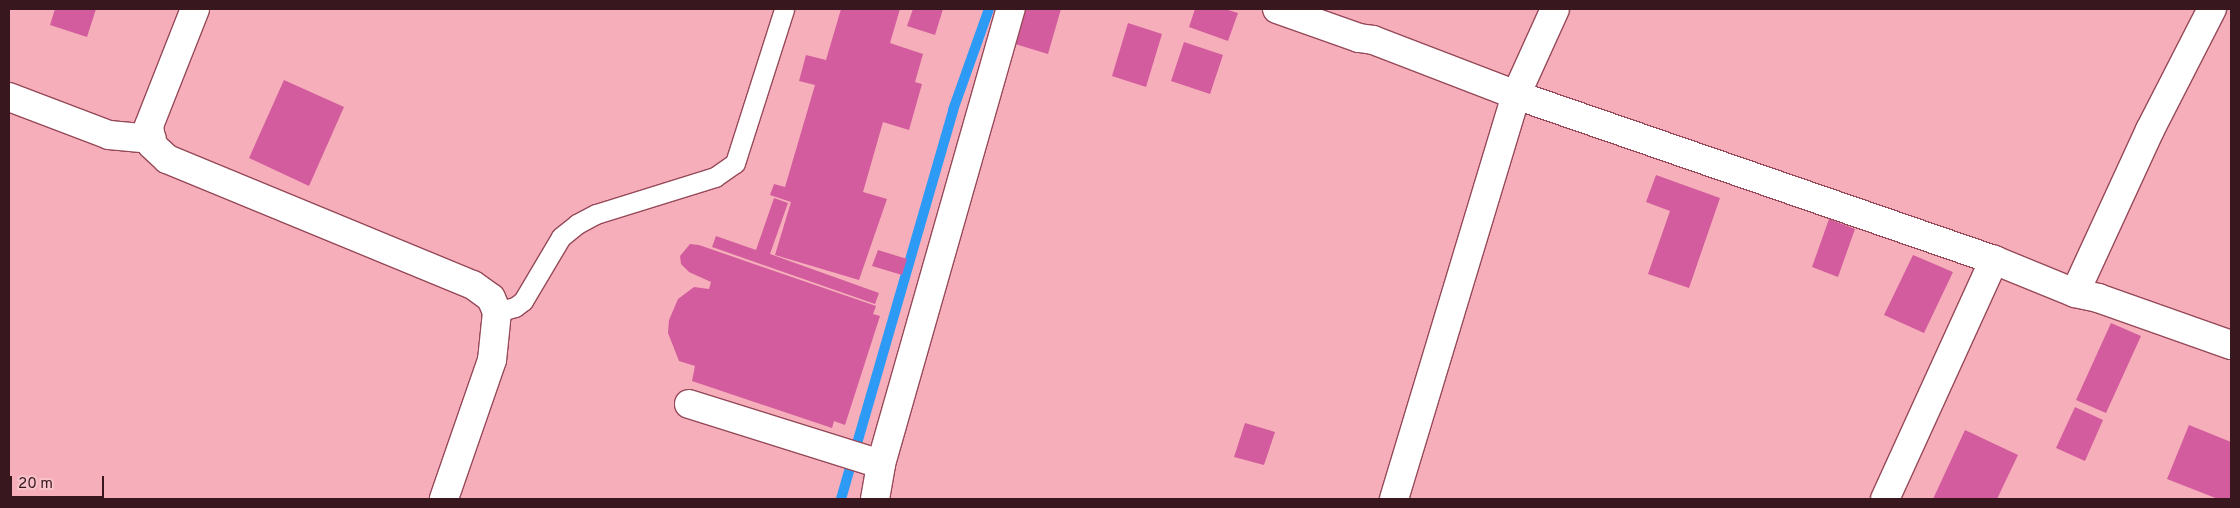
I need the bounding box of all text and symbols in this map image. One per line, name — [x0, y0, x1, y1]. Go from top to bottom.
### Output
scale bar — [12, 466, 106, 498]
text: 20 m — [18, 475, 53, 494]

